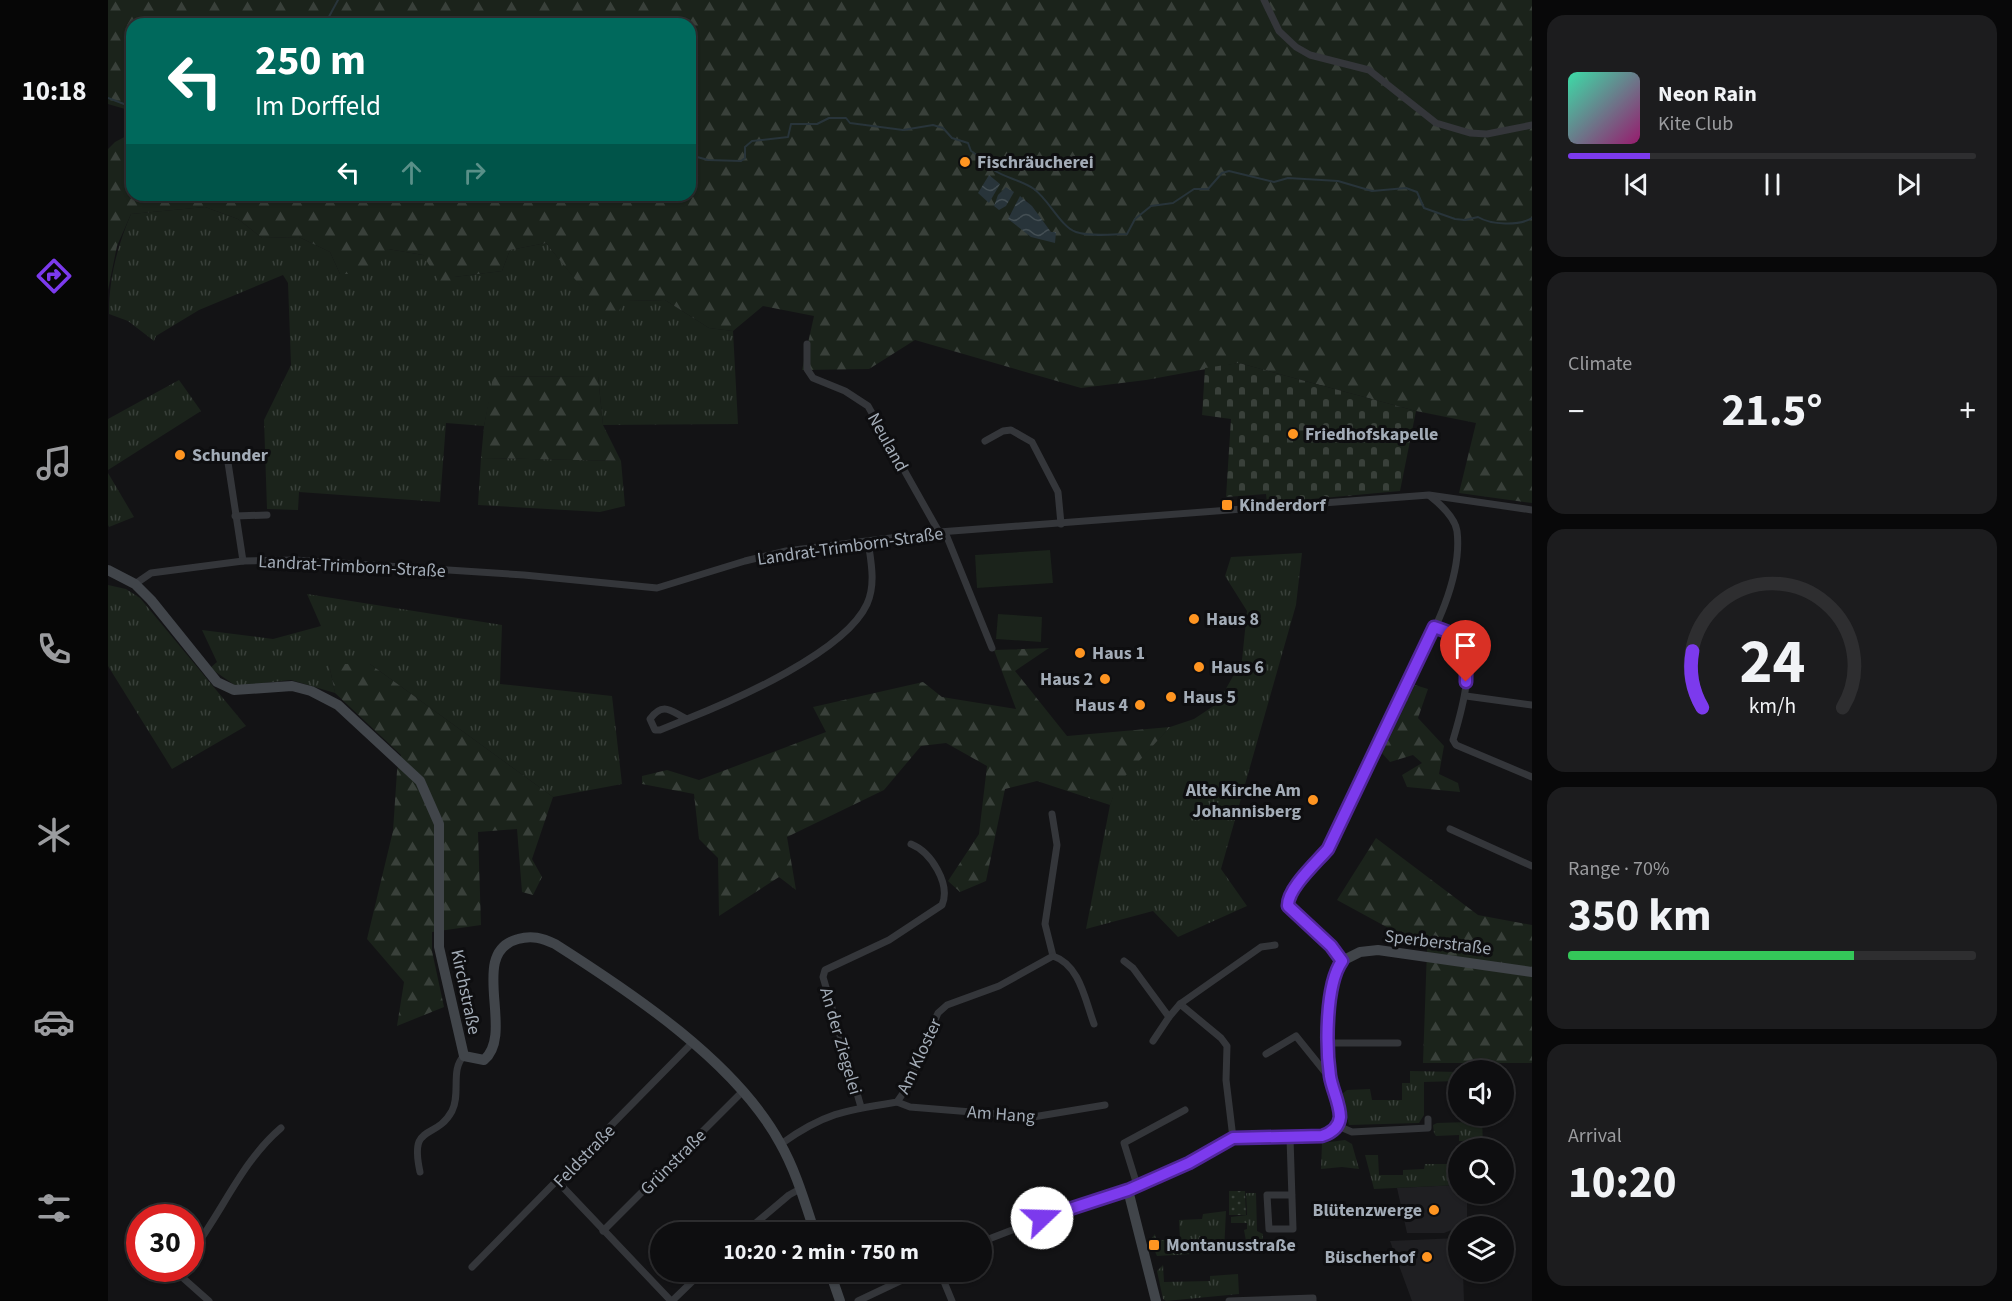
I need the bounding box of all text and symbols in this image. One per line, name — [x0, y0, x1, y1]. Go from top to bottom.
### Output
text: 250 m — [255, 31, 366, 91]
icon: left — [156, 42, 234, 120]
text: 10:18 — [21, 72, 87, 111]
text: Neon Rain — [1658, 78, 1757, 110]
text: Im Dorffeld — [255, 87, 381, 126]
text: Kite Club — [1658, 110, 1733, 138]
place label: Fischräucherei — [977, 150, 1094, 175]
marker: Fischräucherei — [958, 155, 972, 169]
icon: left — [332, 156, 365, 189]
icon: ahead — [395, 156, 428, 189]
icon: right — [458, 156, 491, 189]
icon: previous — [1620, 168, 1653, 201]
icon: pause — [1756, 168, 1789, 201]
icon: next — [1892, 168, 1925, 201]
icon: directions — [33, 255, 75, 297]
text: Climate — [1568, 350, 1632, 378]
text: 21.5° — [1721, 379, 1823, 443]
text: − — [1568, 388, 1584, 435]
text: + — [1960, 388, 1976, 435]
street label: Neuland — [861, 408, 914, 476]
place label: Friedhofskapelle — [1305, 422, 1438, 447]
marker: Friedhofskapelle — [1286, 427, 1300, 441]
icon: music — [33, 442, 75, 484]
place label: Schunder — [192, 443, 269, 468]
marker: Schunder — [173, 448, 187, 462]
place label: Kinderdorf — [1239, 493, 1326, 518]
marker: Kinderdorf — [1220, 498, 1234, 512]
street label: Landrat-Trimborn-Straße — [755, 521, 945, 572]
street label: Landrat-Trimborn-Straße — [258, 549, 446, 584]
place label: Haus 8 — [1206, 607, 1259, 632]
marker: Haus 8 — [1187, 612, 1201, 626]
text: 24 — [1739, 618, 1805, 707]
pin — [1440, 620, 1491, 682]
icon: phone — [33, 628, 75, 670]
icon: arrive — [1449, 629, 1482, 662]
place label: Haus 1 — [1092, 641, 1145, 666]
marker: Haus 1 — [1073, 646, 1087, 660]
place label: Haus 6 — [1211, 655, 1264, 680]
marker: Haus 6 — [1192, 660, 1206, 674]
place label: Haus 2 — [1040, 667, 1093, 692]
marker: Haus 2 — [1098, 672, 1112, 686]
place label: Haus 5 — [1183, 685, 1236, 710]
marker: Haus 5 — [1164, 690, 1178, 704]
text: km/h — [1748, 691, 1796, 722]
place label: Haus 4 — [1075, 693, 1128, 718]
marker: Haus 4 — [1133, 698, 1147, 712]
place label: Alte Kirche Am Johannisberg — [1185, 778, 1301, 824]
marker: Alte Kirche Am Johannisberg — [1306, 793, 1320, 807]
icon: climate — [33, 814, 75, 856]
text: Range · 70% — [1568, 855, 1669, 883]
text: 350 km — [1568, 884, 1712, 948]
street label: Sperberstraße — [1383, 924, 1493, 961]
street label: Kirchstraße — [444, 947, 487, 1037]
street label: An der Ziegelei — [813, 985, 868, 1098]
icon: car — [33, 1001, 75, 1043]
street label: Am Kloster — [891, 1013, 948, 1098]
map controls — [1448, 1060, 1514, 1282]
button: sound — [1448, 1060, 1514, 1126]
street label: Am Hang — [966, 1100, 1036, 1129]
street label: Feldstraße — [548, 1119, 621, 1194]
text: Arrival — [1568, 1122, 1622, 1150]
street label: Grünstraße — [635, 1124, 712, 1201]
button: search — [1448, 1138, 1514, 1204]
text: 10:20 — [1568, 1151, 1677, 1215]
position arrow — [1010, 1186, 1074, 1250]
icon: filters — [33, 1187, 75, 1229]
place label: Blütenzwerge — [1313, 1198, 1422, 1223]
marker: Blütenzwerge — [1427, 1203, 1441, 1217]
speed limit sign: 30 — [126, 1204, 204, 1282]
button: layers — [1448, 1216, 1514, 1282]
place label: Montanusstraße — [1166, 1233, 1296, 1258]
text: 10:20 · 2 min · 750 m — [723, 1236, 919, 1268]
marker: Montanusstraße — [1147, 1238, 1161, 1252]
place label: Büscherhof — [1324, 1245, 1416, 1270]
marker: Büscherhof — [1420, 1250, 1434, 1264]

